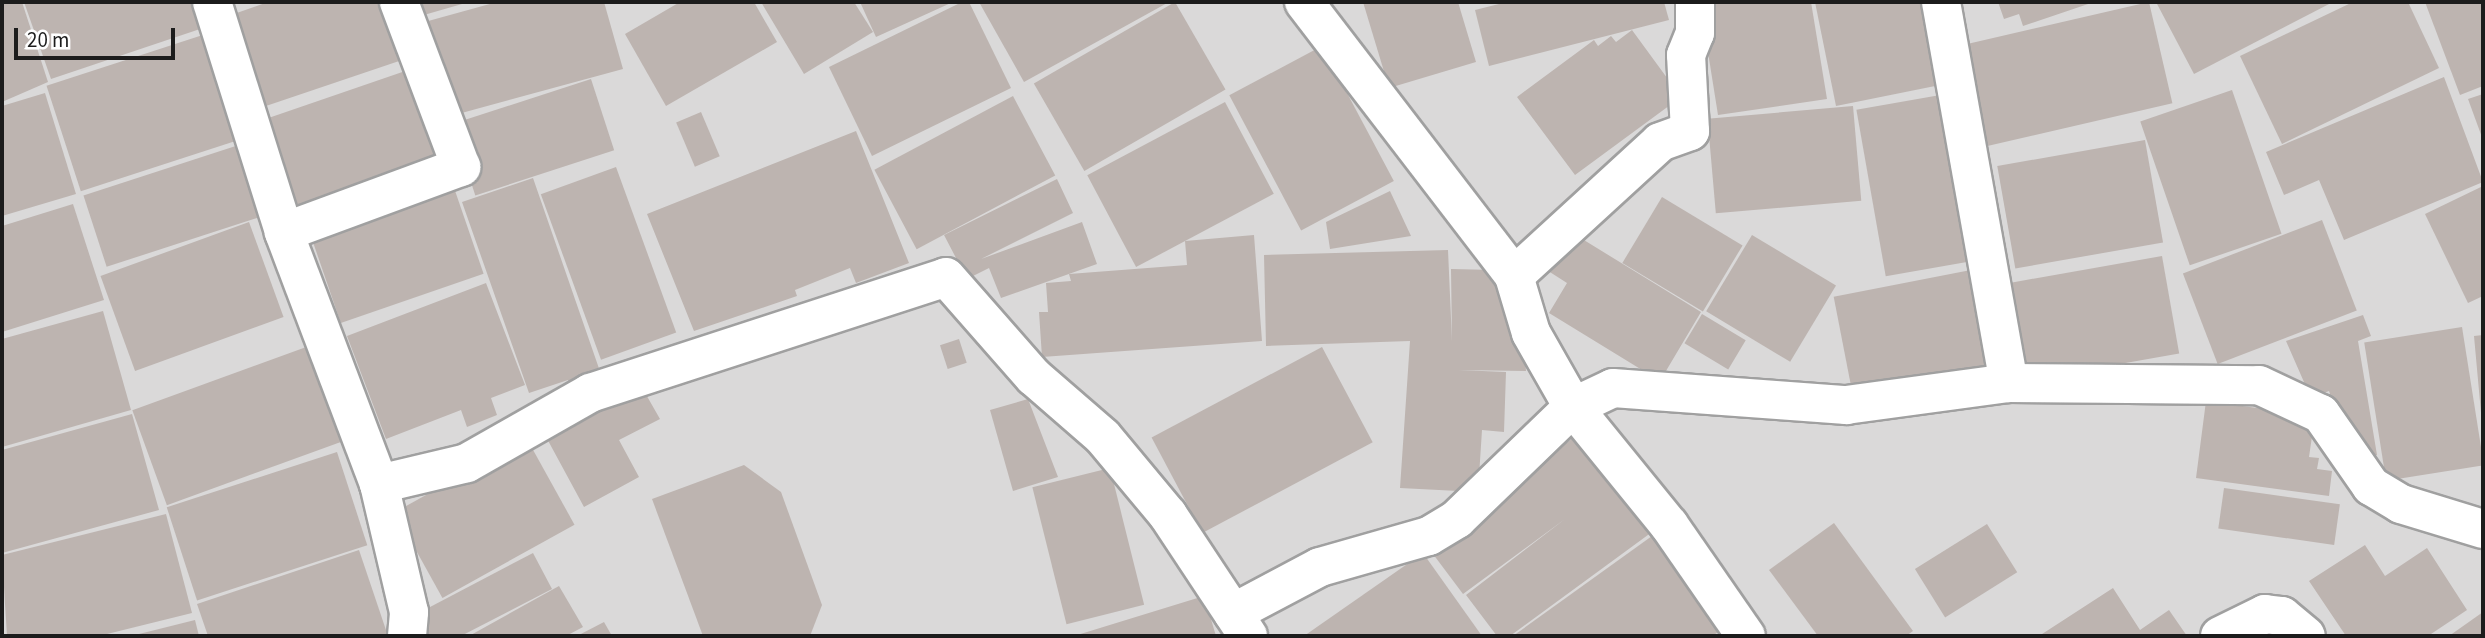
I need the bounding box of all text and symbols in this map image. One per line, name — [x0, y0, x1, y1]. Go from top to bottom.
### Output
scale bar — [18, 14, 178, 58]
text: 20 m — [27, 25, 69, 55]

